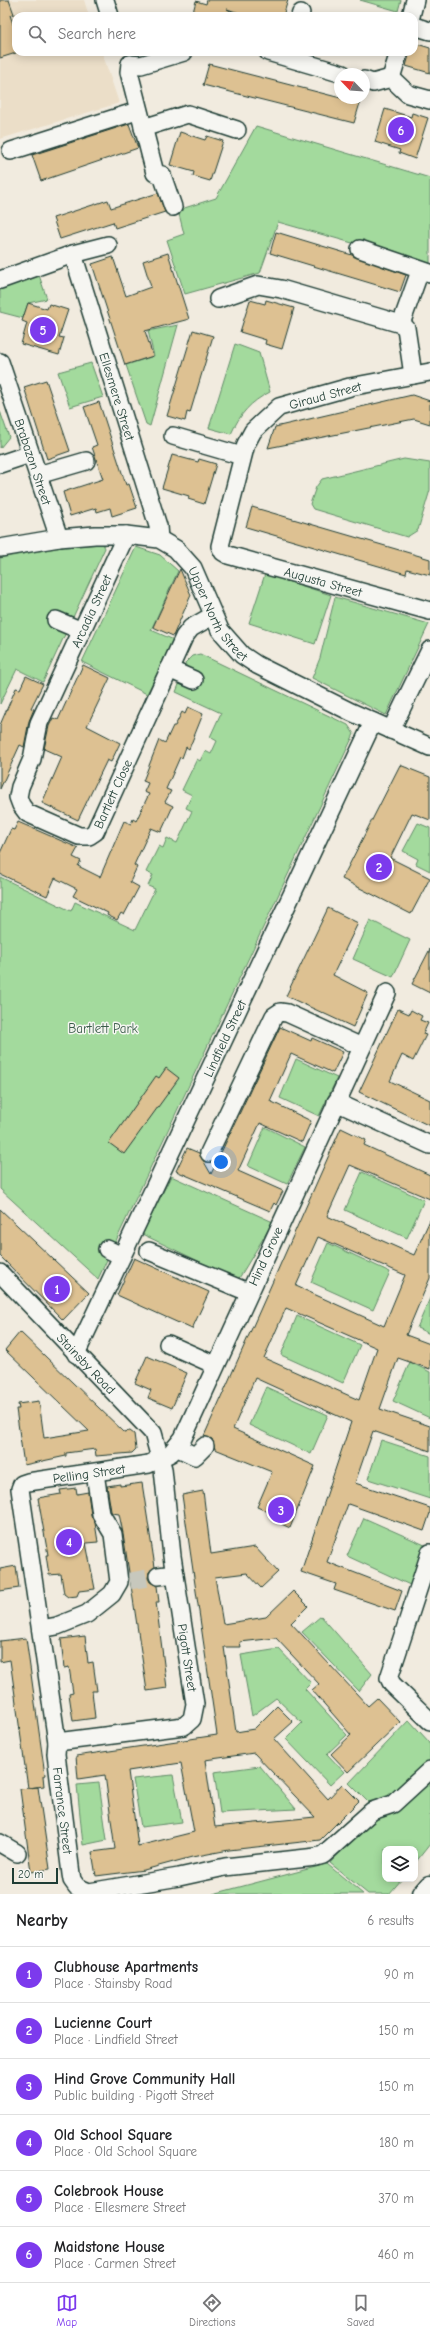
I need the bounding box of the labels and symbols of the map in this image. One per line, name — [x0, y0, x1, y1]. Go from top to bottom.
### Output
north arrow — [334, 68, 370, 104]
pin: 6 — [388, 115, 414, 145]
pin: 5 — [30, 315, 56, 345]
street label: Ellesmere Street — [96, 351, 138, 443]
street label: Giraud Street — [287, 378, 364, 412]
street label: Brabazon Street — [12, 417, 55, 508]
street label: Upper North Street — [185, 564, 251, 665]
street label: Augusta Street — [283, 564, 365, 600]
street label: Arcadia Street — [68, 571, 115, 650]
street label: Bartlett Close — [91, 757, 135, 831]
pin: 2 — [366, 852, 392, 882]
street label: Lindfield Street — [200, 996, 250, 1079]
park label: Bartlett Park — [68, 1021, 139, 1036]
your location — [211, 1152, 231, 1172]
street label: Hind Grove — [245, 1224, 286, 1288]
pin: 1 — [44, 1274, 70, 1304]
street label: Stainsby Road — [54, 1330, 118, 1397]
street label: Pelling Street — [52, 1461, 127, 1486]
pin: 3 — [268, 1495, 294, 1525]
pin: 4 — [56, 1527, 82, 1557]
street label: Pigott Street — [175, 1623, 200, 1694]
street label: Farrance Street — [50, 1766, 76, 1856]
scale bar — [12, 1866, 58, 1885]

